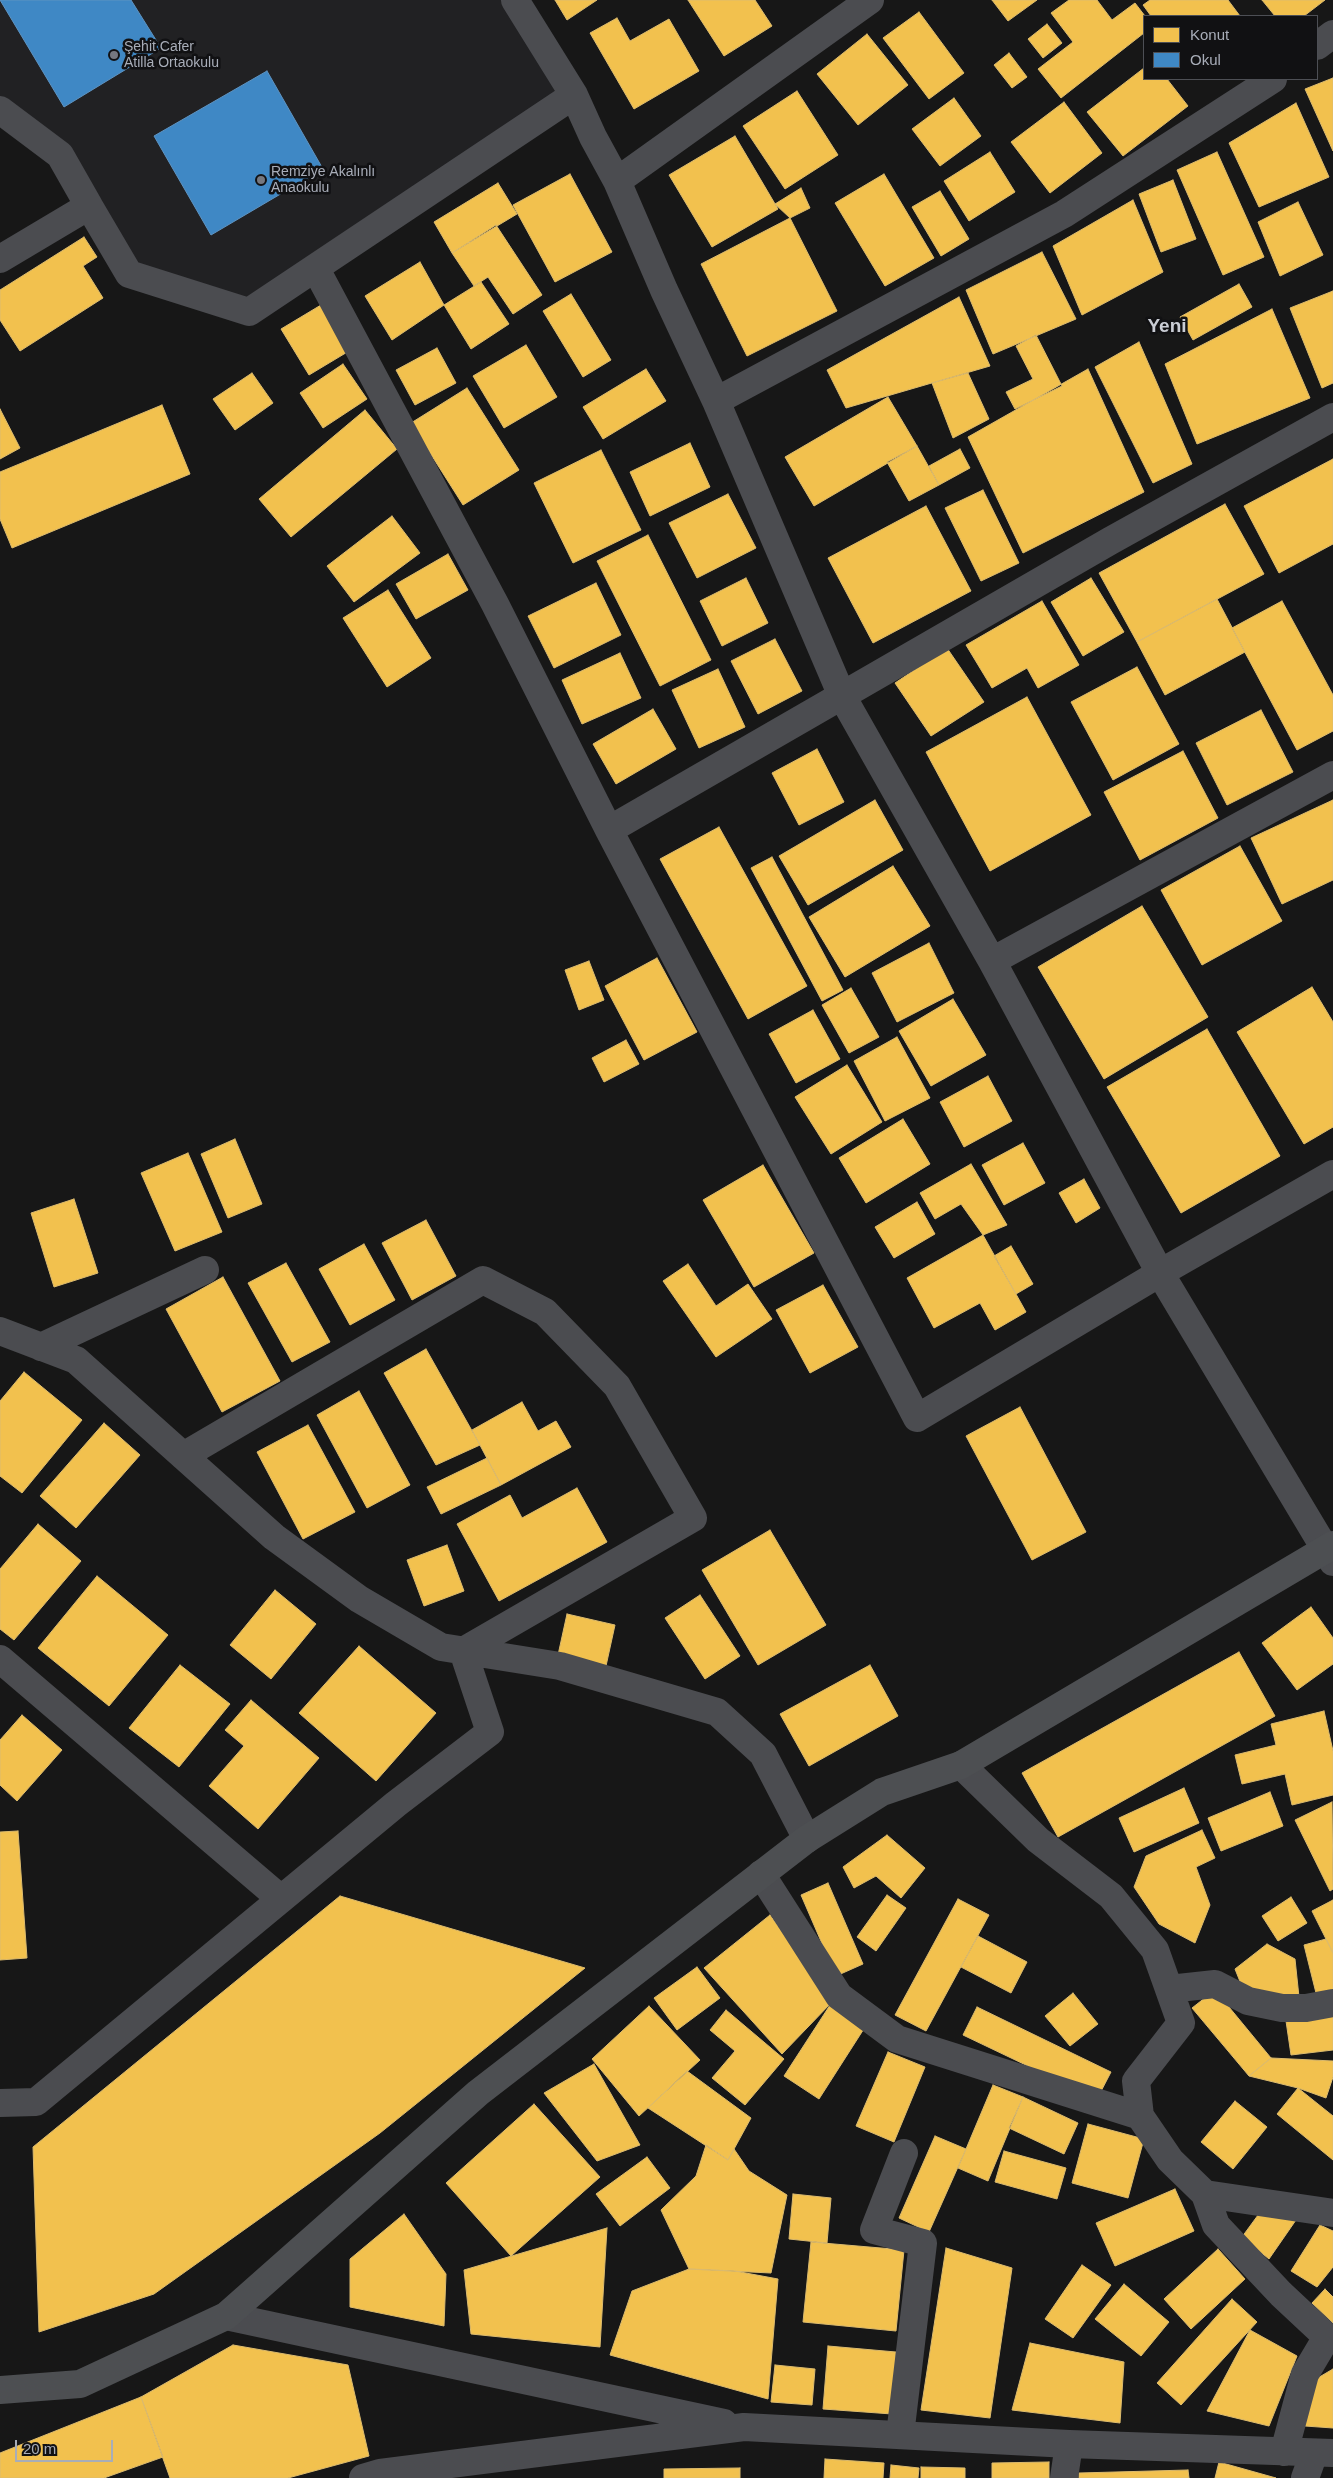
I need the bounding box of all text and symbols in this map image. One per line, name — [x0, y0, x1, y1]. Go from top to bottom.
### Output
legend — [1143, 15, 1318, 80]
text: Konut — [1190, 26, 1229, 43]
place label: Şehit Cafer Atilla Ortaokulu — [124, 39, 219, 72]
marker: Şehit Cafer Atilla Ortaokulu — [108, 49, 120, 61]
text: Okul — [1190, 51, 1221, 68]
place label: Remziye Akalınlı Anaokulu — [271, 164, 375, 196]
marker: Remziye Akalınlı Anaokulu — [255, 174, 267, 186]
district label: Yeni — [1147, 316, 1187, 338]
scale bar — [18, 2430, 115, 2462]
text: 20 m — [23, 2440, 56, 2457]

